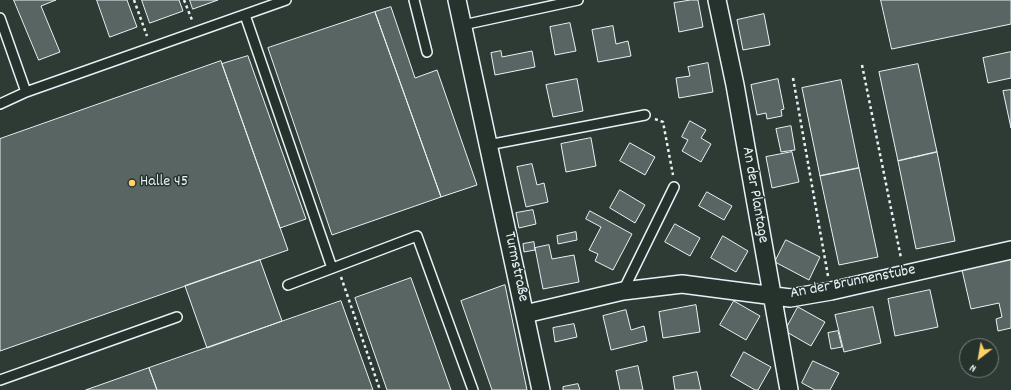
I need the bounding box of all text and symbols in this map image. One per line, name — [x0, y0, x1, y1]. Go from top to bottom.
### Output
street label: An der Plantage — [736, 145, 772, 245]
place label: Halle 45 — [140, 173, 188, 193]
marker: Halle 45 — [127, 178, 137, 188]
street label: Turmstraße — [498, 230, 532, 304]
street label: An der Brunnenstube — [789, 261, 917, 305]
north arrow — [959, 338, 999, 378]
text: N — [967, 359, 980, 376]

